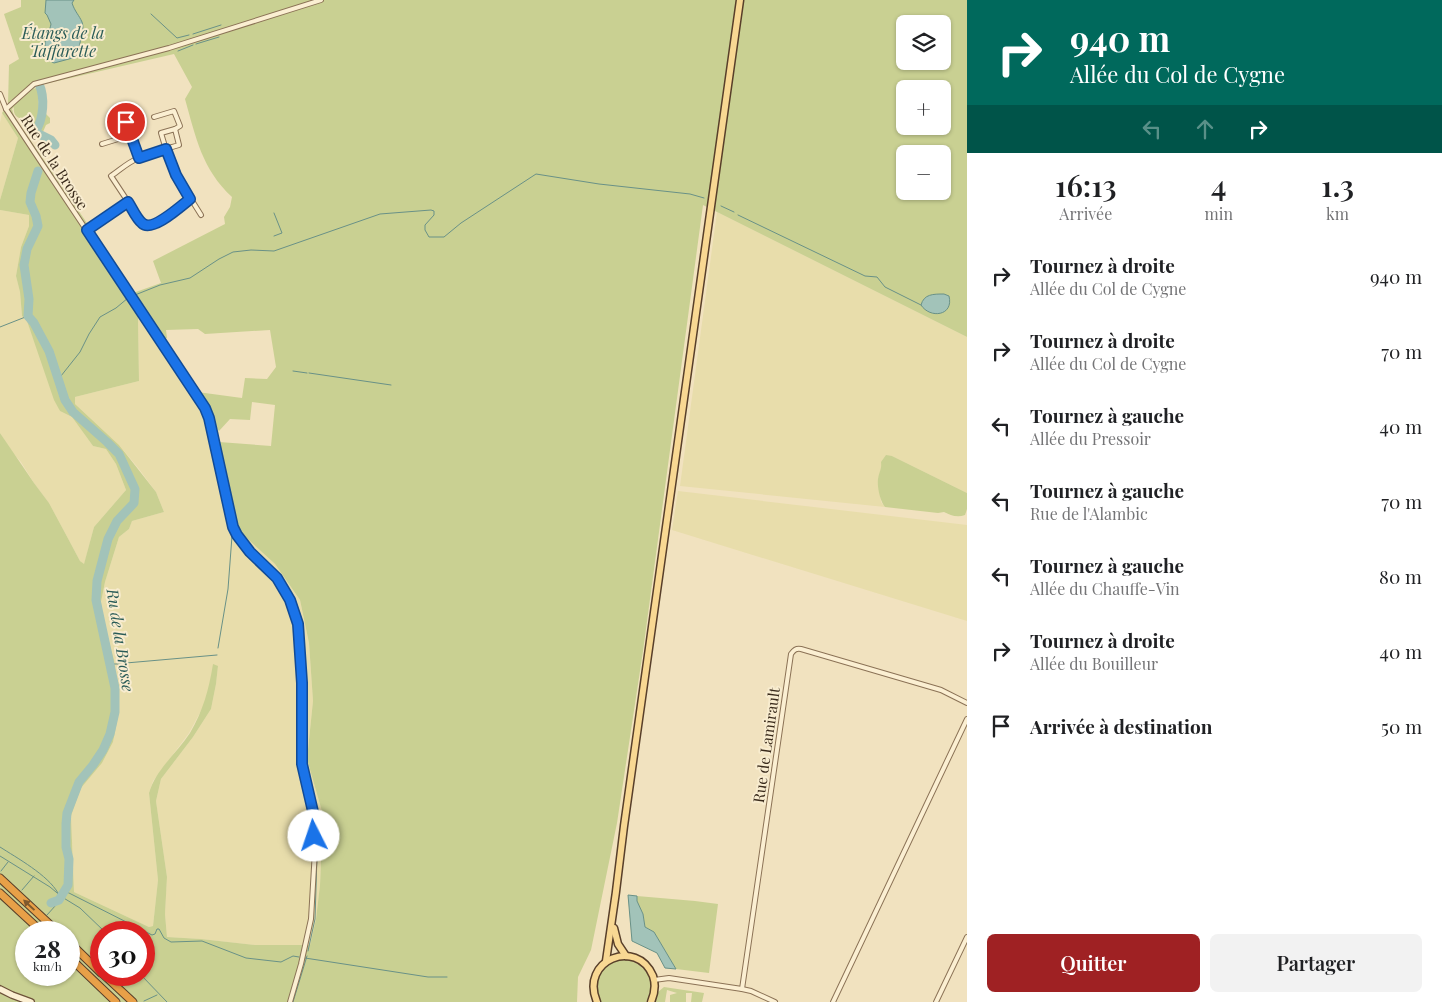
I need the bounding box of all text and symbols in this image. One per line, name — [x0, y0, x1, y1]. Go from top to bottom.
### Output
text: 940 m — [1070, 14, 1170, 61]
map controls — [896, 15, 951, 200]
button: layers — [896, 15, 951, 70]
icon: right — [987, 20, 1052, 85]
water label: Étangs de la Taffarette — [21, 22, 104, 61]
text: Allée du Col de Cygne — [1070, 59, 1285, 89]
button: + — [896, 80, 951, 135]
pin — [105, 101, 147, 143]
icon: arrive — [112, 108, 140, 136]
street label: Rue de la Brosse — [17, 111, 93, 213]
icon: left — [1138, 115, 1166, 143]
icon: ahead — [1191, 115, 1219, 143]
icon: right — [1244, 115, 1272, 143]
button: − — [896, 145, 951, 200]
text: 16:13 — [1055, 165, 1117, 205]
text: 4 — [1211, 165, 1227, 205]
text: 1.3 — [1321, 165, 1354, 205]
text: Arrivée — [1059, 203, 1112, 224]
text: min — [1205, 203, 1233, 224]
text: km — [1326, 203, 1349, 224]
text: Tournez à droite — [1030, 252, 1175, 278]
icon: right — [987, 262, 1015, 290]
text: 940 m — [1370, 263, 1422, 289]
text: Allée du Col de Cygne — [1030, 278, 1186, 299]
text: Tournez à droite — [1030, 327, 1175, 353]
icon: right — [987, 337, 1015, 365]
text: 70 m — [1381, 338, 1422, 364]
text: Allée du Col de Cygne — [1030, 353, 1186, 374]
text: Tournez à gauche — [1030, 402, 1184, 428]
icon: left — [987, 412, 1015, 440]
text: 40 m — [1380, 413, 1422, 439]
text: Allée du Pressoir — [1030, 428, 1151, 449]
text: Tournez à gauche — [1030, 477, 1184, 503]
icon: left — [987, 487, 1015, 515]
text: 70 m — [1381, 488, 1422, 514]
text: Rue de l'Alambic — [1030, 503, 1148, 524]
text: Tournez à gauche — [1030, 552, 1184, 578]
icon: left — [987, 562, 1015, 590]
text: 80 m — [1379, 563, 1422, 589]
text: Allée du Chauffe-Vin — [1030, 578, 1180, 599]
water label: Ru de la Brosse — [102, 586, 139, 693]
text: Tournez à droite — [1030, 627, 1175, 653]
icon: right — [987, 637, 1015, 665]
text: 40 m — [1380, 638, 1422, 664]
text: Allée du Bouilleur — [1030, 653, 1158, 674]
street label: Rue de Lamirault — [748, 685, 784, 804]
icon: arrive — [987, 712, 1015, 740]
text: Arrivée à destination — [1030, 713, 1212, 739]
text: 50 m — [1381, 713, 1422, 739]
position arrow — [287, 809, 339, 861]
one-way arrow — [24, 899, 36, 911]
speed limit sign: 30 — [90, 921, 155, 986]
text: 28 — [34, 931, 61, 964]
button: Quitter — [987, 934, 1200, 992]
button: Partager — [1210, 934, 1422, 992]
text: km/h — [33, 958, 62, 974]

